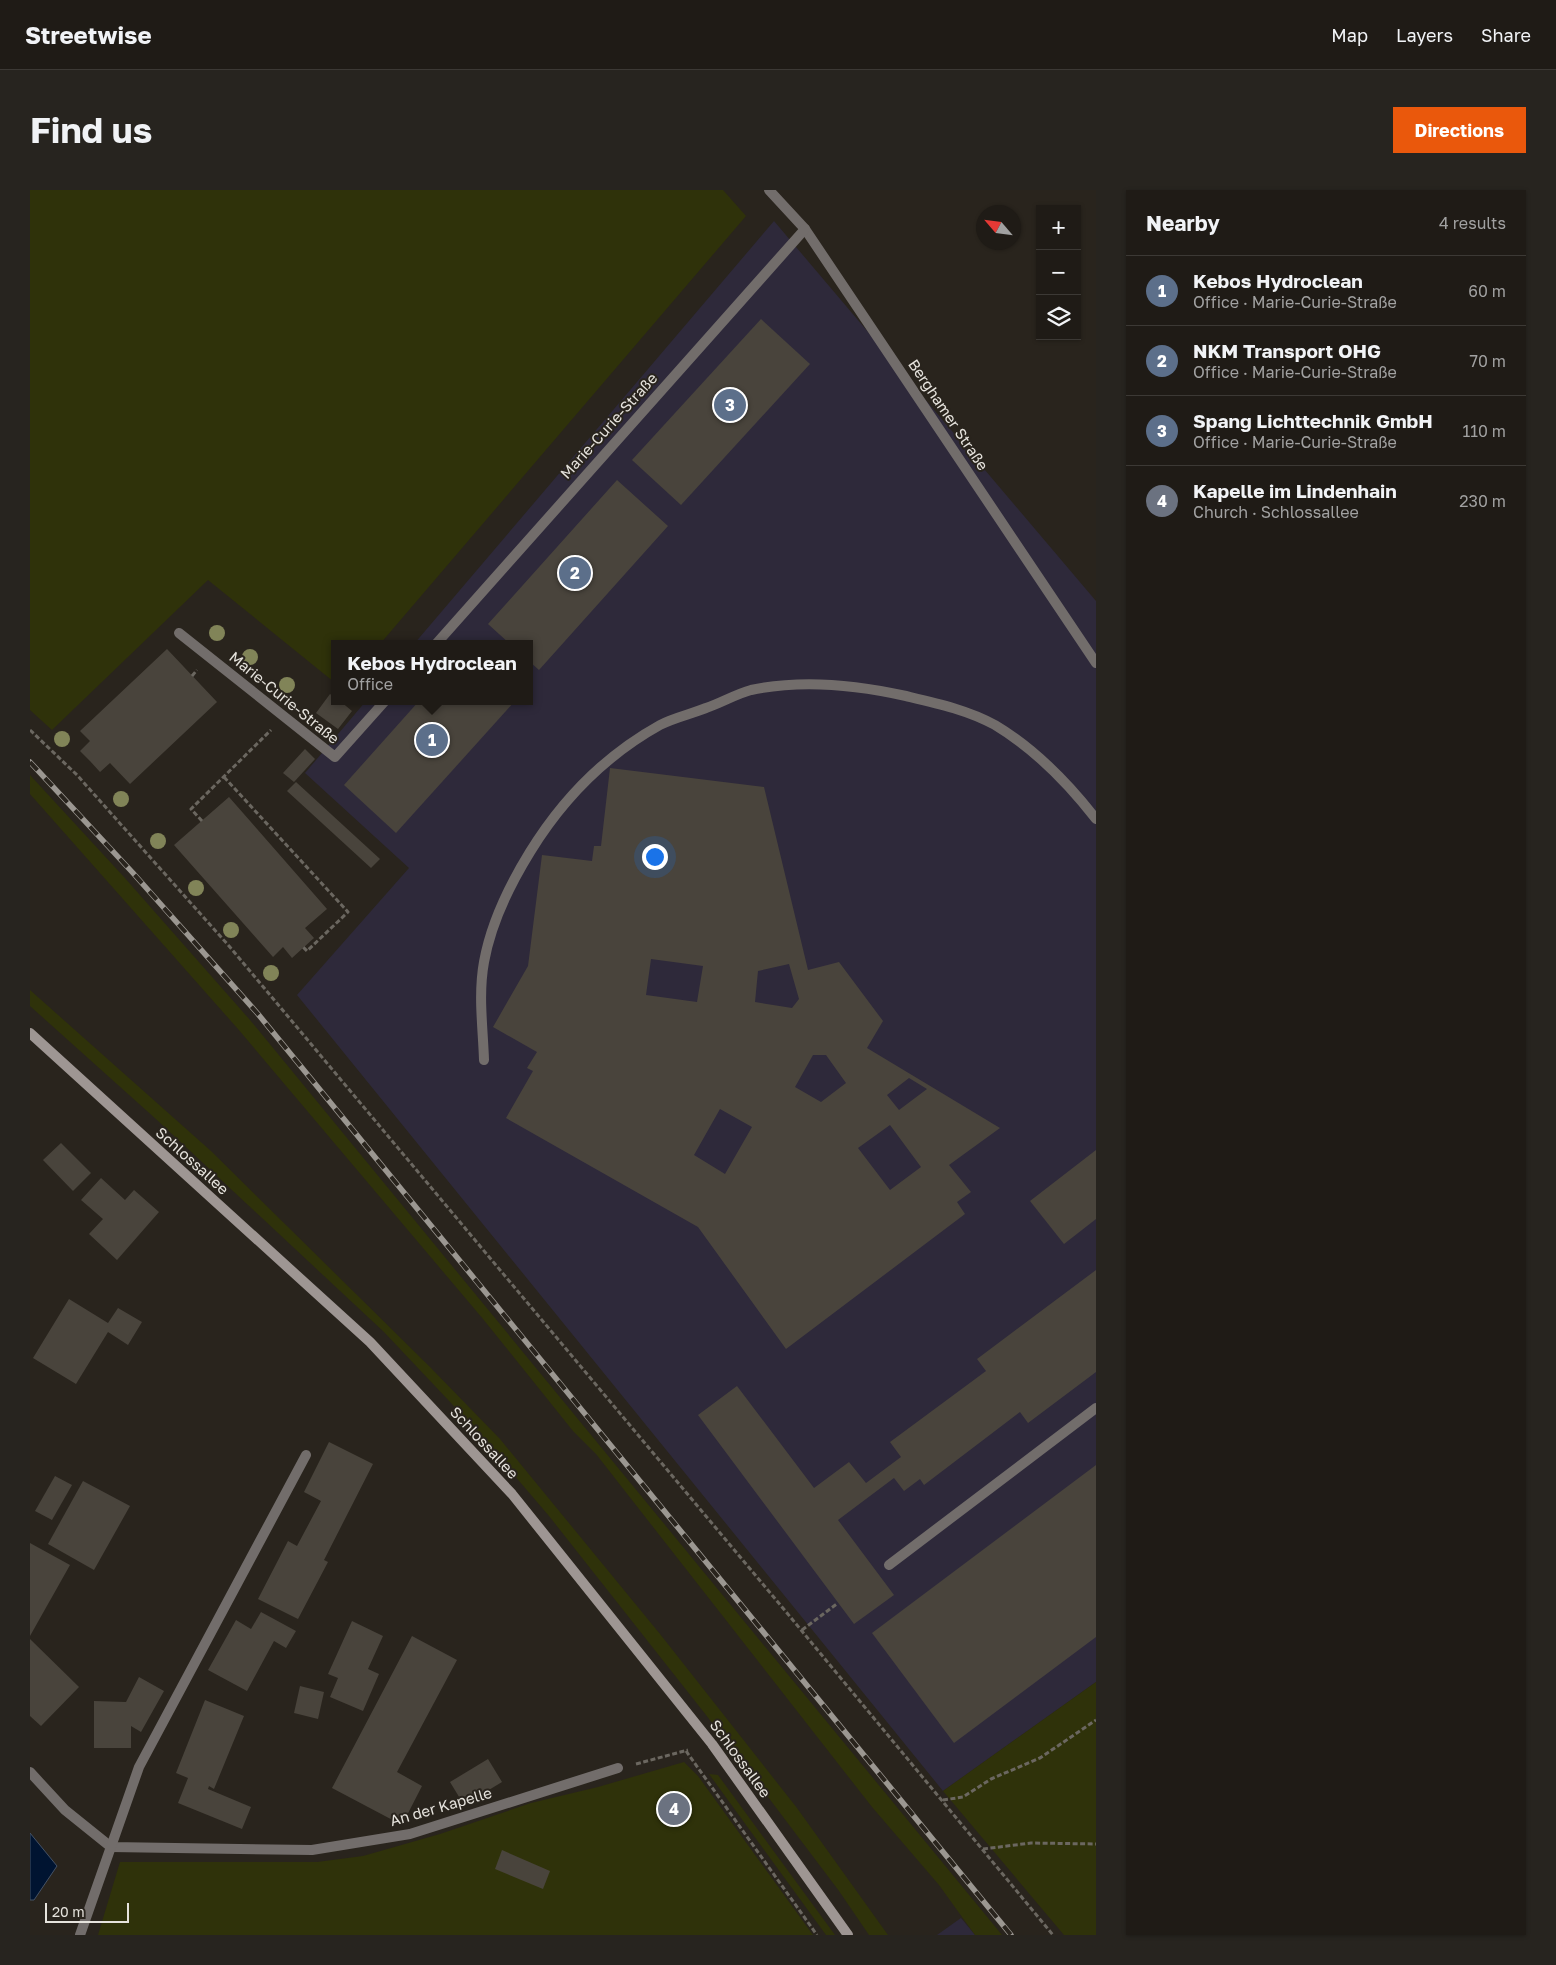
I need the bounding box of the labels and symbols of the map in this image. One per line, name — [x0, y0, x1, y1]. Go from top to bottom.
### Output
north arrow — [976, 205, 1021, 250]
street label: Berghamer Straße — [905, 356, 993, 474]
street label: Marie-Curie-Straße — [556, 369, 661, 482]
pin: 3 — [714, 386, 746, 424]
pin: 2 — [559, 554, 591, 592]
street label: Marie-Curie-Straße — [226, 647, 343, 747]
pin: 1 — [416, 721, 448, 759]
your location — [642, 844, 668, 870]
street label: Schlossallee — [153, 1123, 233, 1198]
street label: Schlossallee — [447, 1403, 523, 1482]
street label: Schlossallee — [707, 1716, 775, 1801]
street label: An der Kapelle — [388, 1783, 494, 1829]
pin: 4 — [658, 1790, 690, 1828]
scale bar — [45, 1900, 129, 1923]

